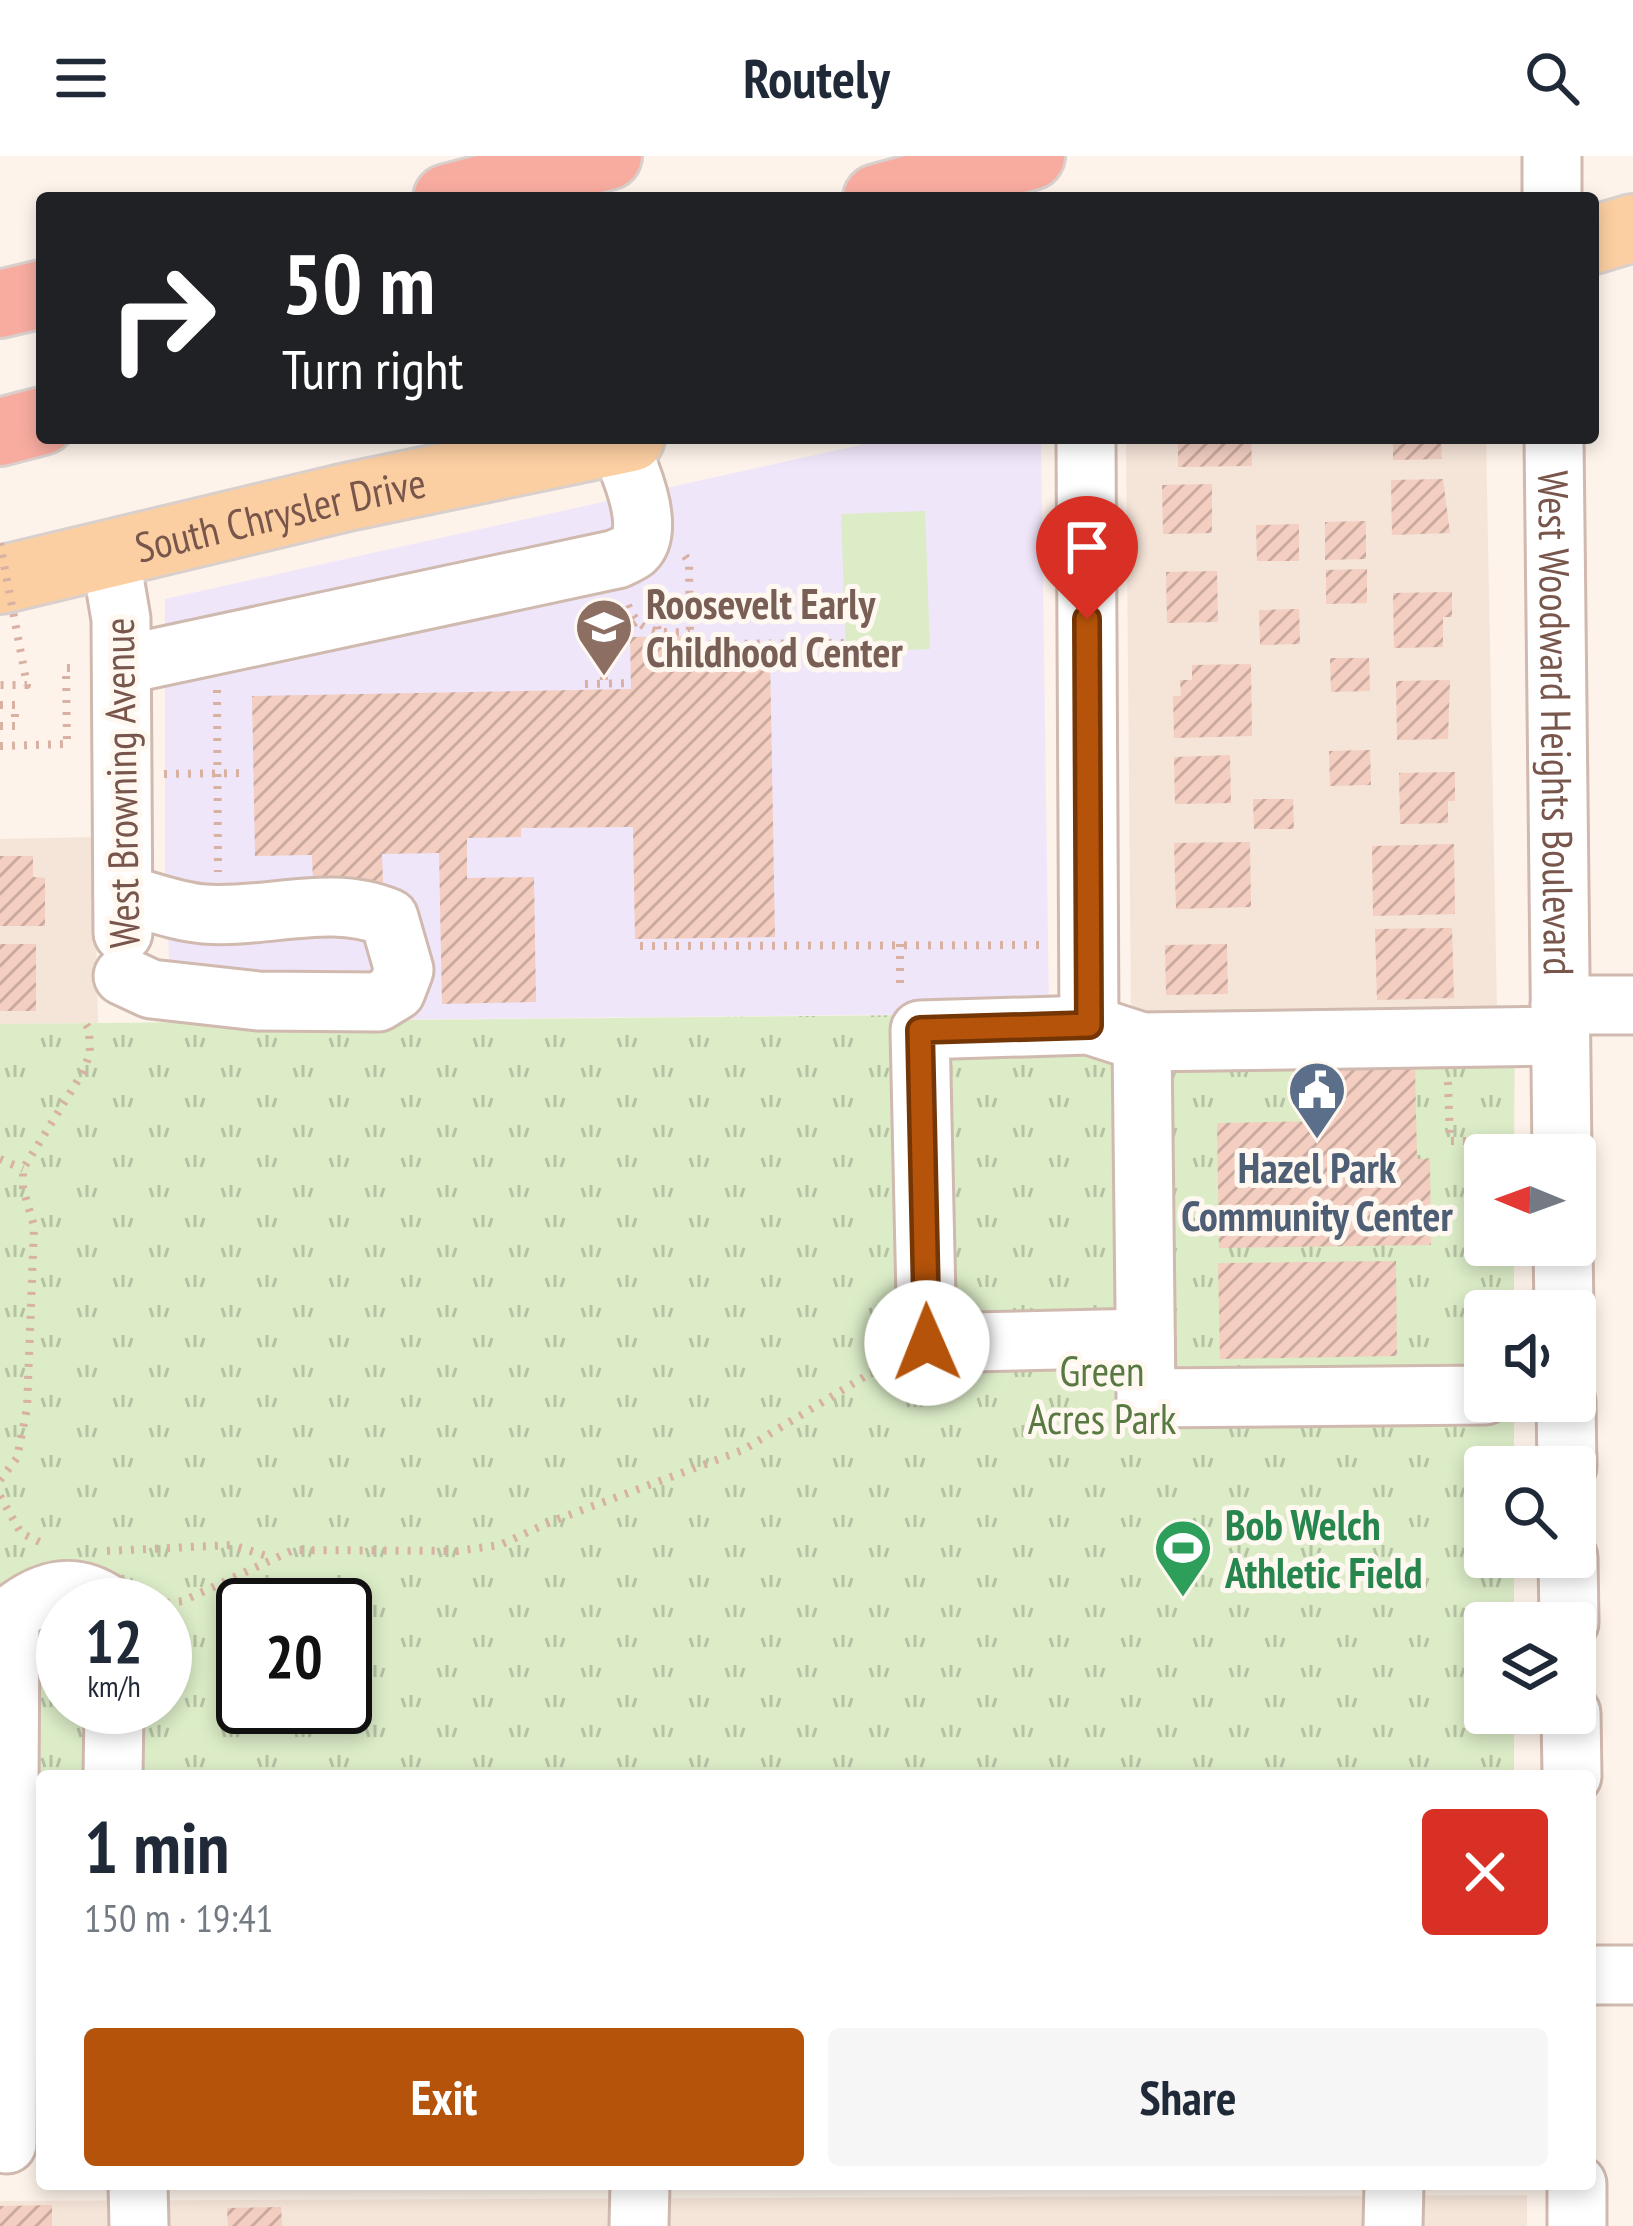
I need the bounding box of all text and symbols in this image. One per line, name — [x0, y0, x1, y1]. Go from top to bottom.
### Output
text: Routely — [743, 43, 890, 113]
icon: menu — [48, 45, 114, 111]
icon: search — [1519, 45, 1585, 111]
text: 50 m — [282, 228, 435, 337]
icon: right — [84, 240, 240, 396]
text: Turn right — [282, 334, 463, 404]
street label: South Chrysler Drive — [130, 454, 430, 574]
street label: West Woodward Heights Boulevard — [1527, 470, 1587, 976]
pin — [1036, 496, 1138, 619]
icon: arrive — [1054, 514, 1120, 580]
place label: Roosevelt Early Childhood Center — [646, 576, 903, 679]
school or university icon: Roosevelt Early Childhood Center — [573, 596, 635, 678]
street label: West Browning Avenue — [91, 617, 151, 949]
public building icon: Hazel Park Community Center — [1286, 1059, 1348, 1141]
north arrow — [1464, 1134, 1596, 1266]
map controls — [1464, 1134, 1596, 1734]
place label: Hazel Park Community Center — [1181, 1140, 1454, 1243]
position arrow — [864, 1280, 990, 1406]
button: sound — [1464, 1290, 1596, 1422]
park label: Green Acres Park — [1028, 1343, 1176, 1446]
button: search — [1464, 1446, 1596, 1578]
place label: Bob Welch Athletic Field — [1224, 1497, 1422, 1600]
sports icon: Bob Welch Athletic Field — [1152, 1517, 1214, 1599]
speed limit sign: 20 — [216, 1578, 372, 1734]
text: 12 — [85, 1602, 143, 1680]
button: layers — [1464, 1602, 1596, 1734]
text: km/h — [87, 1666, 141, 1705]
text: 1 min — [84, 1800, 229, 1893]
button: close — [1422, 1809, 1548, 1935]
text: 150 m · 19:41 — [84, 1892, 273, 1943]
button: Exit — [84, 2028, 804, 2166]
button: Share — [828, 2028, 1548, 2166]

